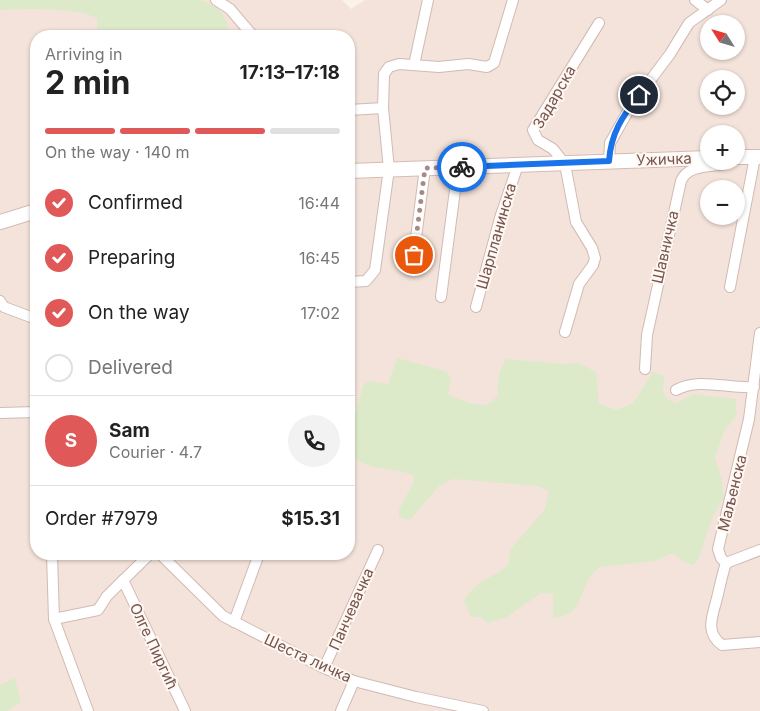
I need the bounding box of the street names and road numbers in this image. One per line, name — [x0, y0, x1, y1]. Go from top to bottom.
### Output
street label: Задарска — [528, 62, 580, 132]
street label: Ужичка — [636, 149, 692, 169]
street label: Шарпланинска — [472, 181, 520, 291]
street label: Шавничка — [647, 209, 683, 285]
street label: Маљенска — [713, 453, 751, 533]
street label: Панчевачка — [324, 565, 378, 653]
street label: Олге Пиргић — [126, 600, 182, 692]
street label: Шеста личка — [261, 630, 355, 686]

